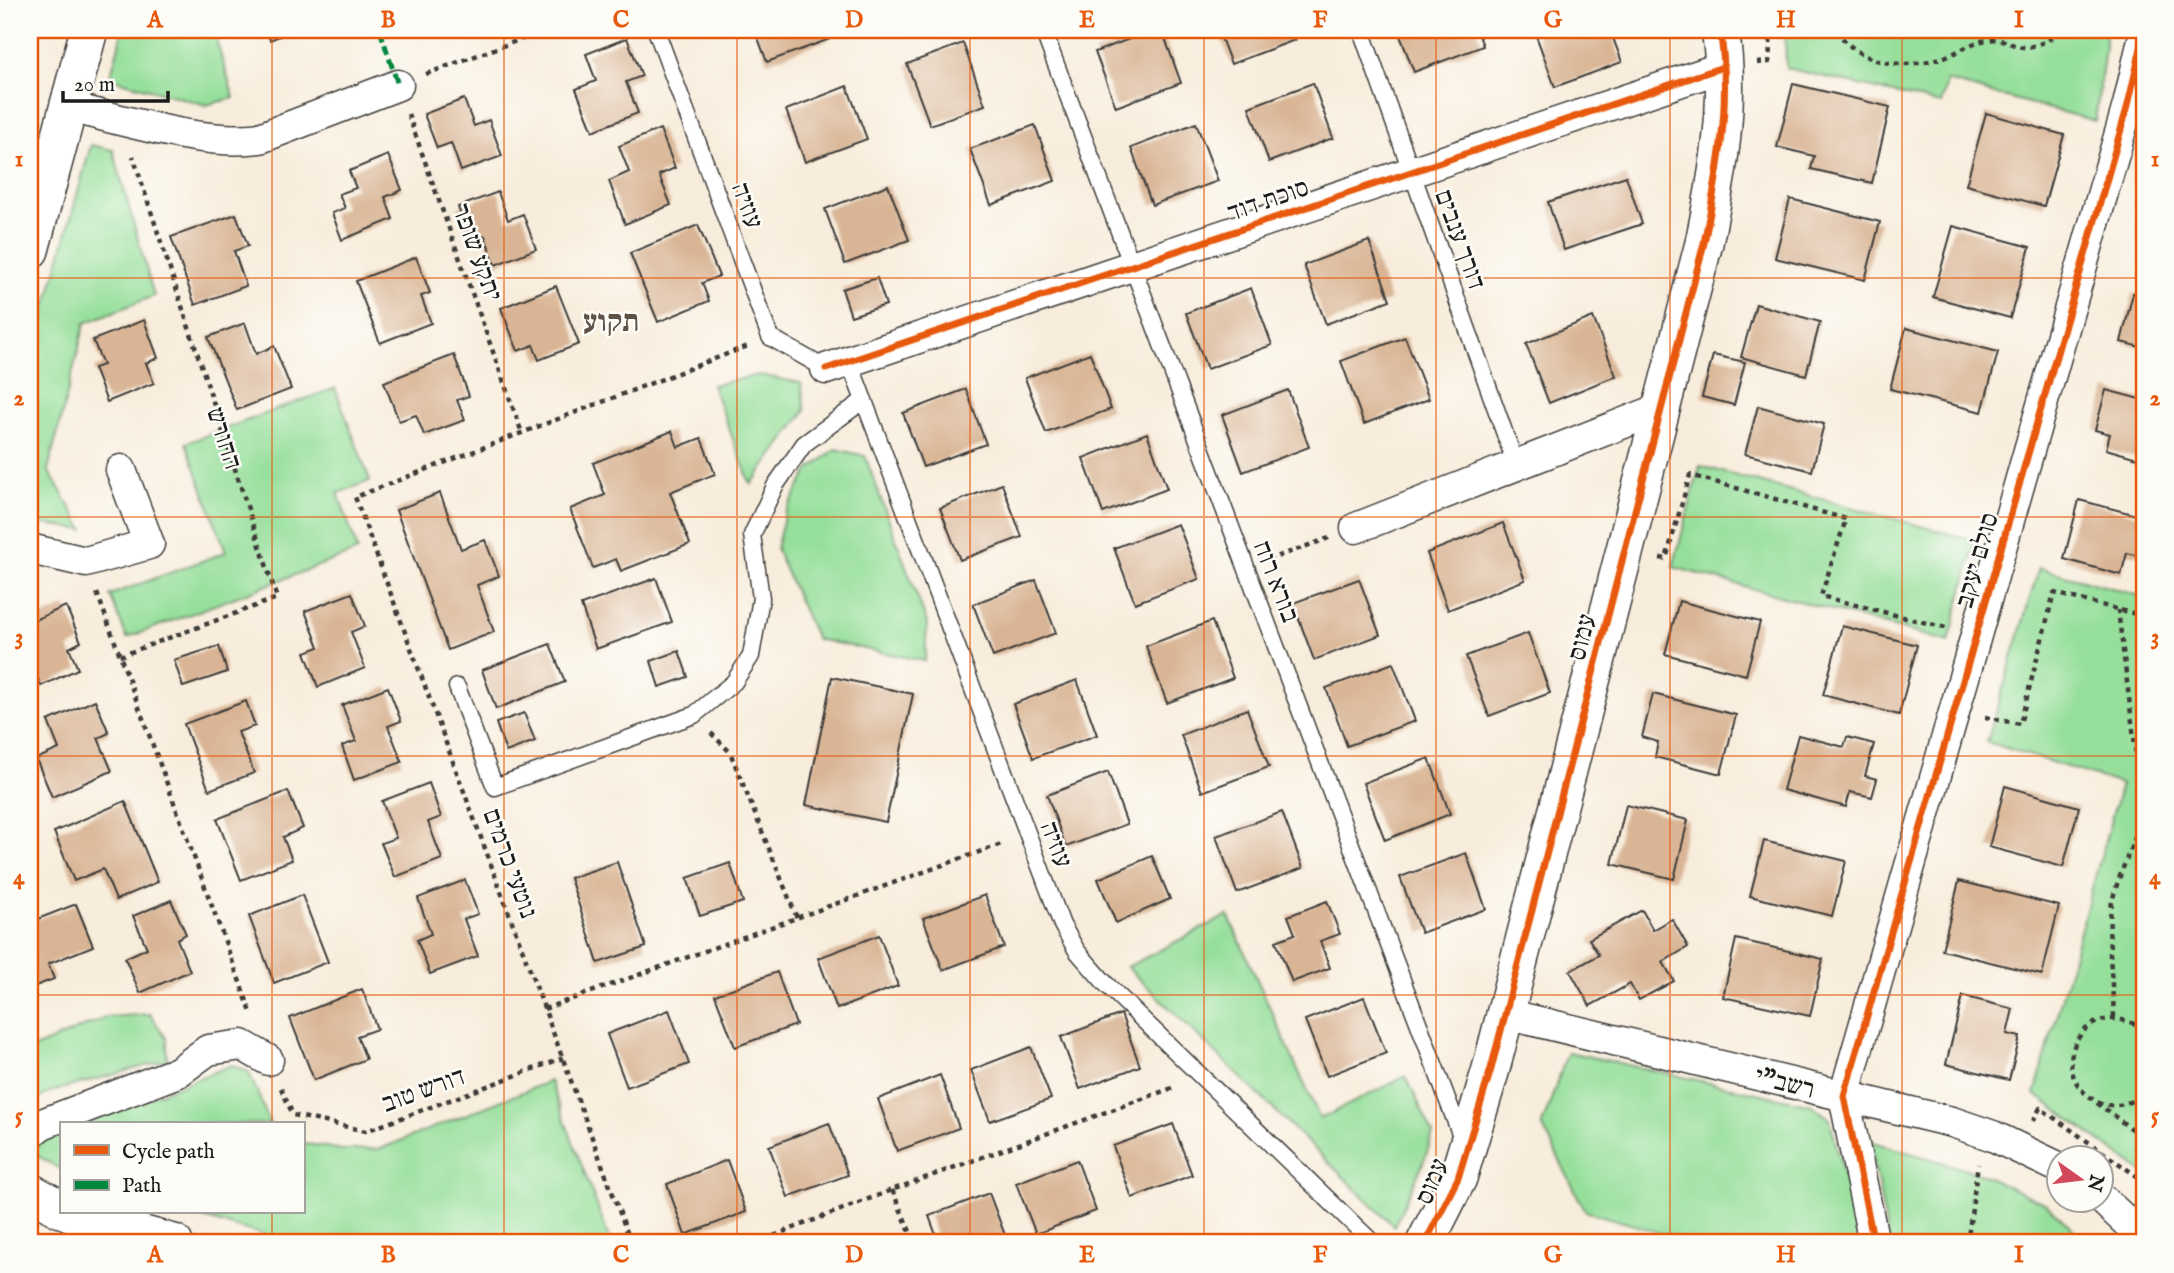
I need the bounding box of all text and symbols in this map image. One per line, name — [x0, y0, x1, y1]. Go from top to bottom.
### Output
text: A — [146, 6, 164, 35]
text: B — [380, 6, 396, 35]
text: C — [613, 6, 630, 35]
text: D — [845, 6, 863, 35]
text: E — [1079, 6, 1095, 35]
text: F — [1313, 6, 1328, 35]
text: G — [1544, 6, 1563, 35]
text: H — [1776, 6, 1796, 35]
text: I — [2014, 6, 2024, 35]
scale bar — [63, 60, 168, 104]
text: 20 m — [74, 72, 115, 99]
text: 1 — [15, 145, 23, 174]
text: 1 — [2151, 145, 2159, 174]
street label: סוכת דוד — [1224, 171, 1313, 230]
street label: עוזיה — [723, 178, 770, 233]
street label: דורך ענבים — [1426, 185, 1493, 294]
street label: יתקע שופר — [444, 199, 509, 306]
district label: תקוע — [583, 304, 639, 342]
text: 2 — [14, 384, 25, 413]
text: 2 — [2150, 384, 2161, 413]
street label: החורש — [198, 403, 249, 474]
street label: סולם יעקב — [1948, 509, 2007, 612]
street label: בורא רוח — [1245, 536, 1306, 627]
street label: עמוס — [1561, 611, 1604, 664]
text: 3 — [15, 623, 23, 652]
text: 3 — [2151, 623, 2159, 652]
street label: נוטעי כרמים — [474, 804, 545, 923]
street label: עוזיה — [1032, 817, 1079, 872]
text: 4 — [13, 863, 25, 892]
text: 4 — [2149, 863, 2161, 892]
street label: דורש טוב — [377, 1060, 470, 1121]
street label: רשב"י — [1751, 1060, 1818, 1107]
text: 5 — [15, 1102, 24, 1131]
text: 5 — [2151, 1102, 2160, 1131]
legend — [60, 1122, 304, 1214]
text: Cycle path — [122, 1139, 215, 1166]
north arrow — [2044, 1144, 2114, 1214]
street label: עמוס — [1408, 1154, 1457, 1210]
text: N — [2081, 1171, 2108, 1194]
text: Path — [122, 1173, 161, 1200]
text: A — [146, 1241, 164, 1270]
text: B — [380, 1241, 396, 1270]
text: C — [613, 1241, 630, 1270]
text: D — [845, 1241, 863, 1270]
text: E — [1079, 1241, 1095, 1270]
text: F — [1313, 1241, 1328, 1270]
text: G — [1544, 1241, 1563, 1270]
text: H — [1776, 1241, 1796, 1270]
text: I — [2014, 1241, 2024, 1270]

